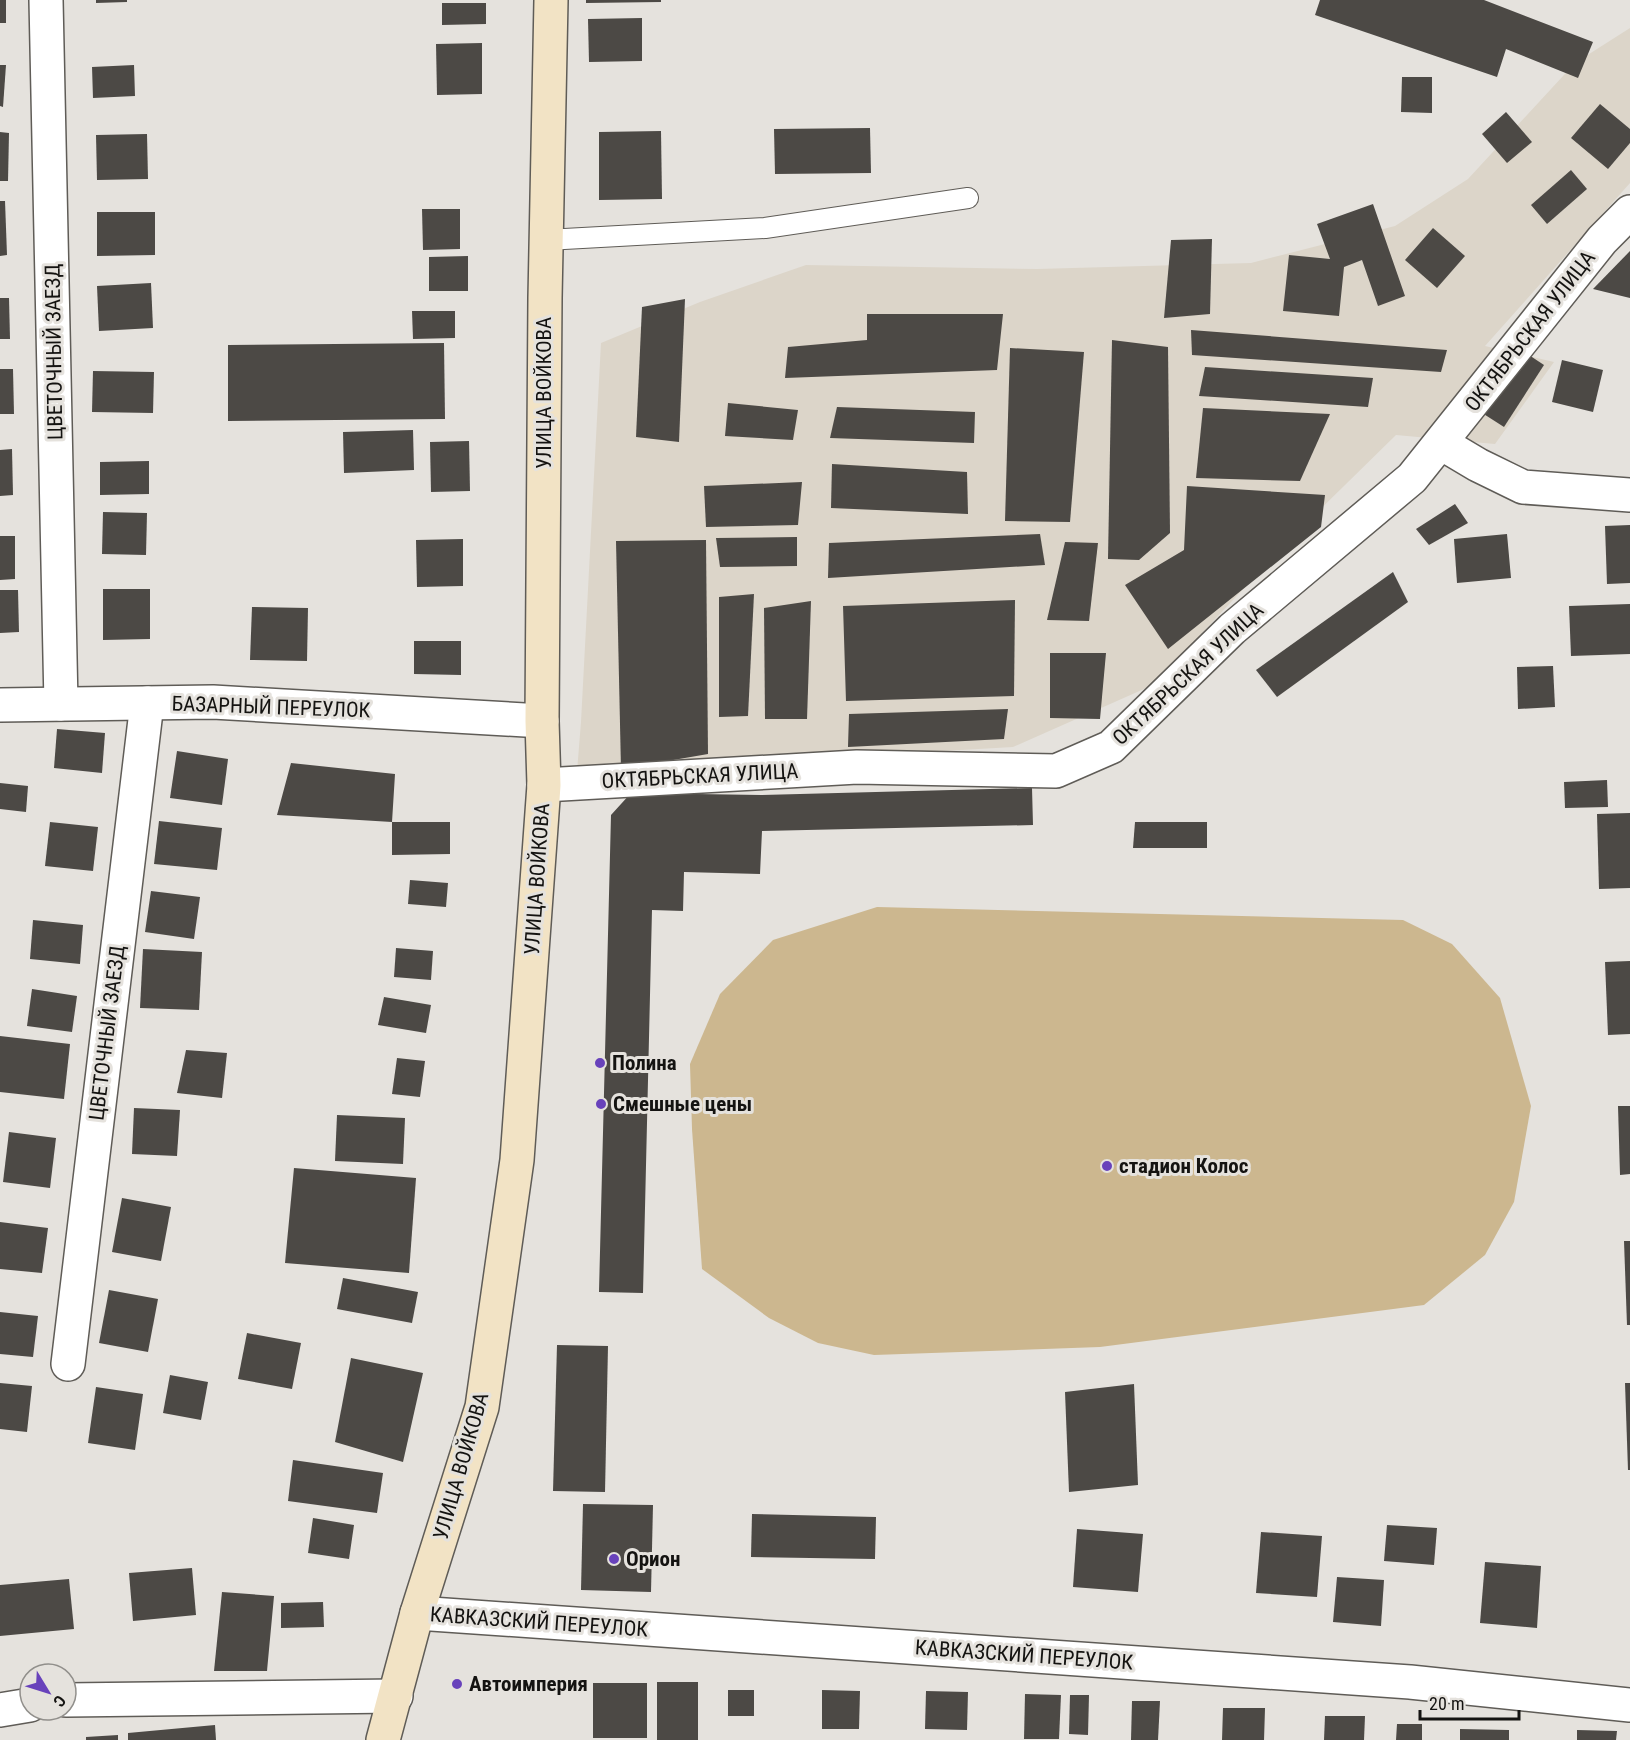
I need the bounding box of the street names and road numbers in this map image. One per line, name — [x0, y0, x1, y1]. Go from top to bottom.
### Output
street label: ОКТЯБРЬСКАЯ УЛИЦА — [1460, 246, 1600, 416]
street label: ЦВЕТОЧНЫЙ ЗАЕЗД — [40, 264, 68, 440]
street label: УЛИЦА ВОЙКОВА — [532, 317, 556, 469]
street label: ОКТЯБРЬСКАЯ УЛИЦА — [1108, 598, 1268, 750]
street label: БАЗАРНЫЙ ПЕРЕУЛОК — [171, 692, 371, 722]
street label: ОКТЯБРЬСКАЯ УЛИЦА — [601, 759, 799, 793]
street label: УЛИЦА ВОЙКОВА — [520, 802, 554, 956]
street label: ЦВЕТОЧНЫЙ ЗАЕЗД — [84, 944, 130, 1122]
street label: УЛИЦА ВОЙКОВА — [428, 1390, 494, 1542]
street label: КАВКАЗСКИЙ ПЕРЕУЛОК — [429, 1602, 649, 1642]
street label: КАВКАЗСКИЙ ПЕРЕУЛОК — [914, 1635, 1134, 1675]

